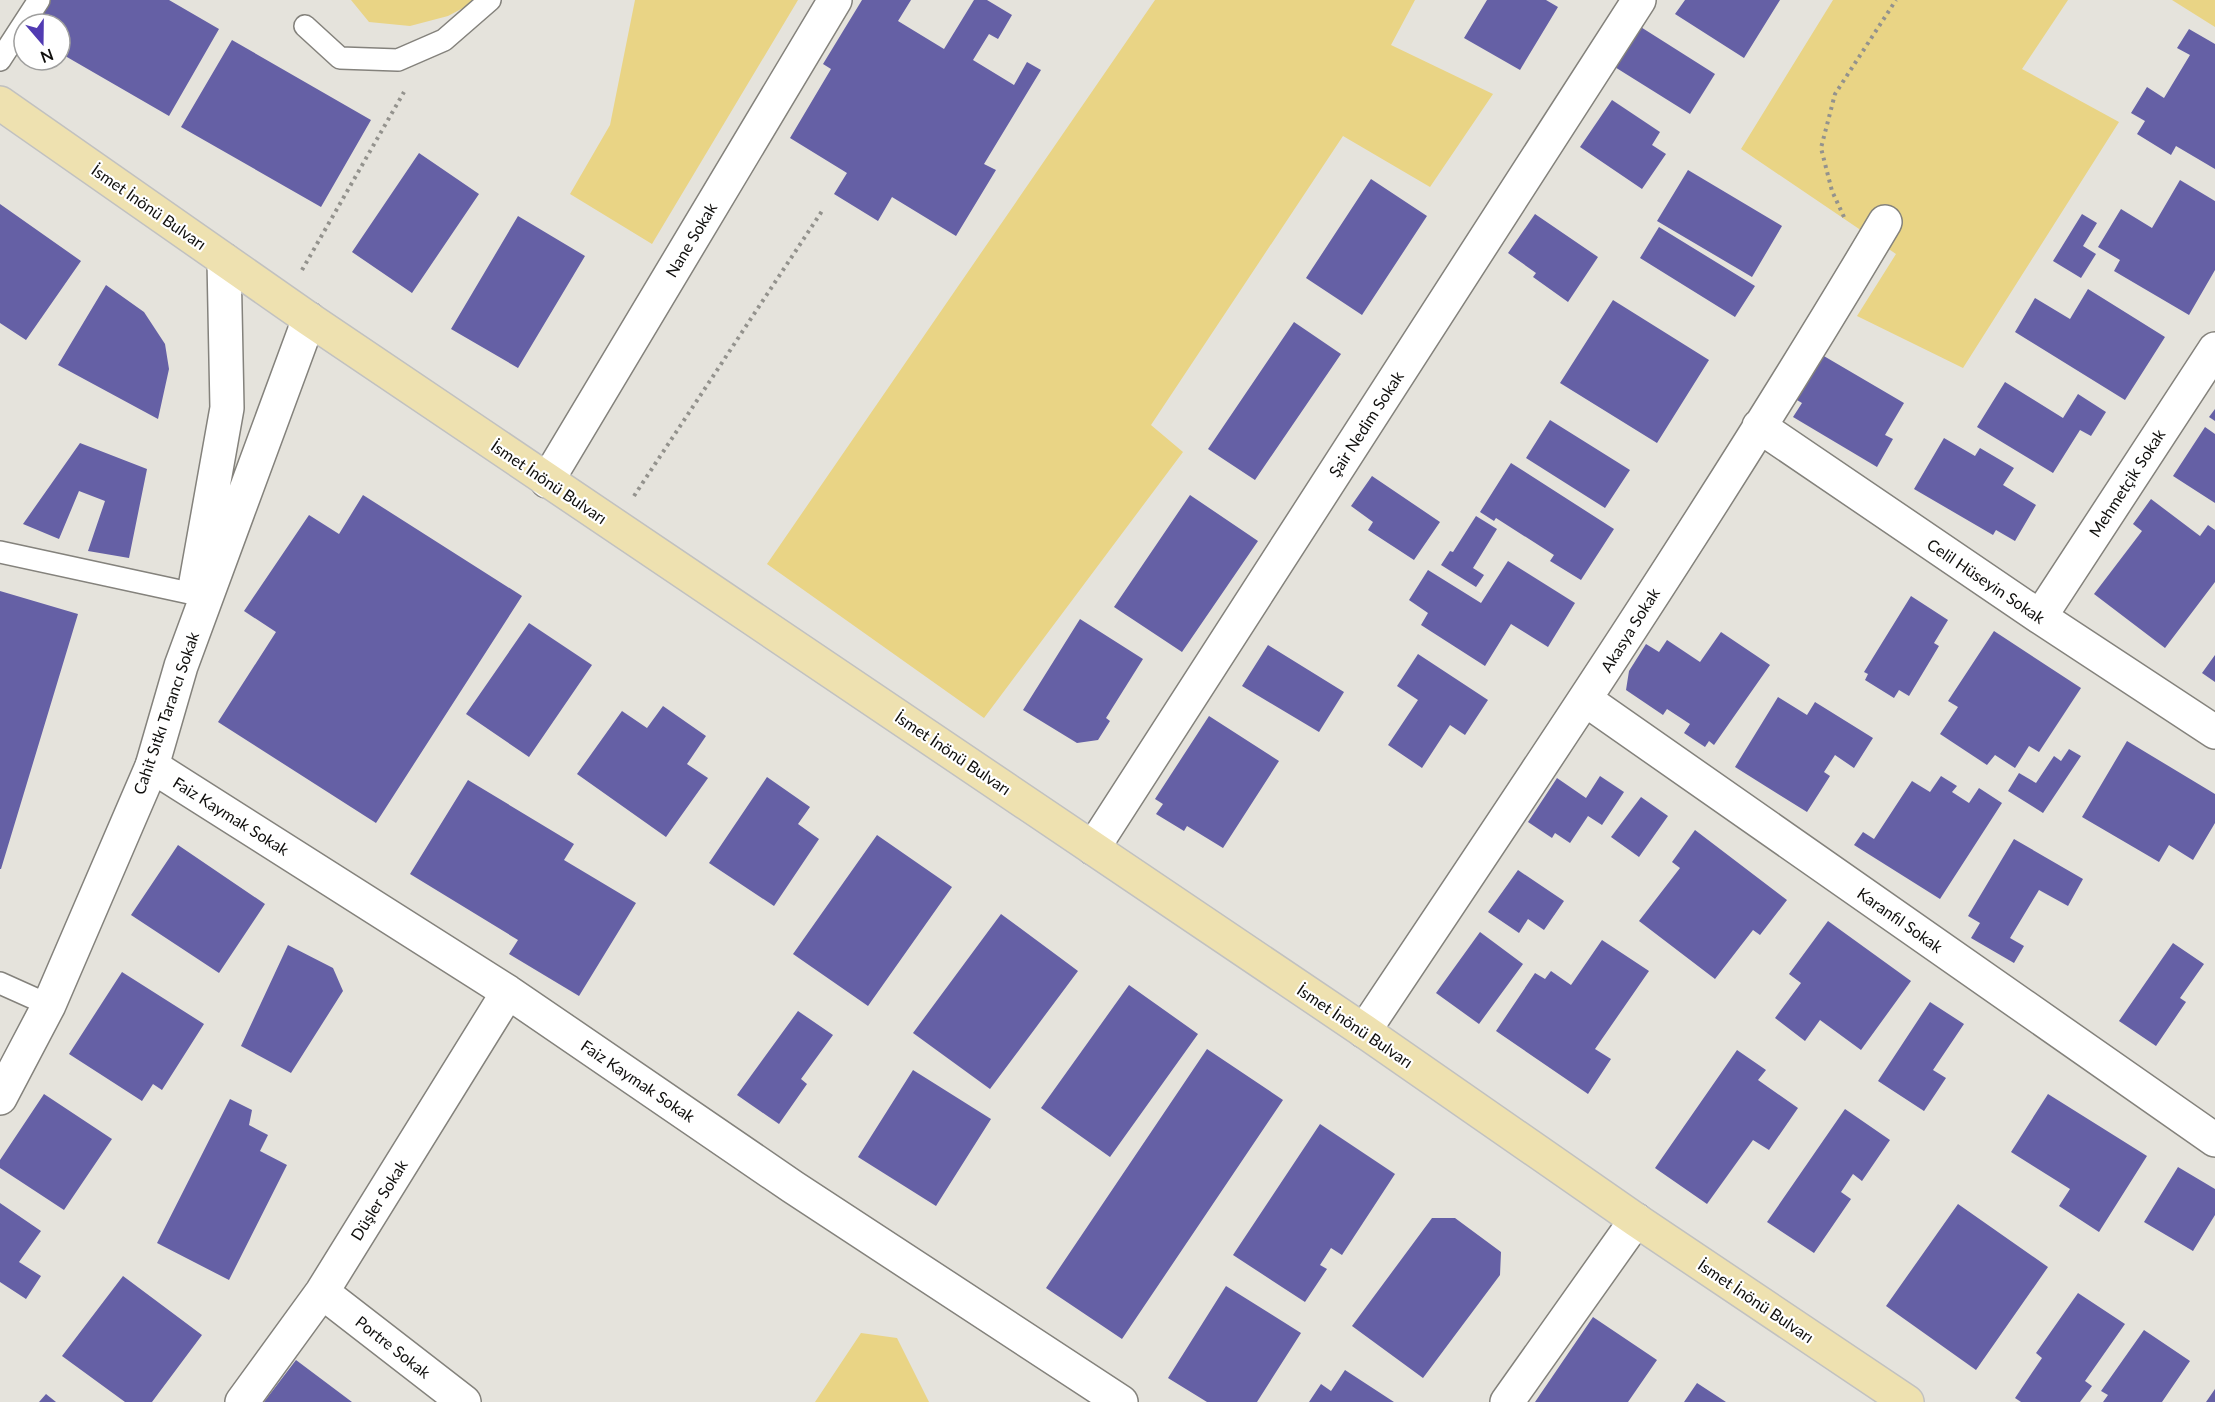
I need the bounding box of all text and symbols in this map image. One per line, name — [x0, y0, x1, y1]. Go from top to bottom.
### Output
north arrow — [12, 12, 72, 72]
text: N — [38, 46, 56, 68]
street label: İsmet İnönü Bulvarı — [88, 160, 210, 253]
street label: Nane Sokak — [661, 198, 721, 280]
street label: Şair Nedim Sokak — [1324, 367, 1407, 480]
street label: Mehmetçik Sokak — [2085, 424, 2169, 540]
street label: İsmet İnönü Bulvarı — [488, 436, 611, 527]
street label: Celil Hüseyin Sokak — [1924, 534, 2049, 627]
street label: Akasya Sokak — [1596, 583, 1663, 675]
street label: Cahit Sıtkı Tarancı Sokak — [129, 628, 203, 797]
street label: İsmet İnönü Bulvarı — [892, 707, 1015, 798]
street label: Faiz Kaymak Sokak — [170, 772, 293, 859]
street label: Karanfil Sokak — [1854, 883, 1947, 957]
street label: İsmet İnönü Bulvarı — [1294, 980, 1417, 1071]
street label: Faiz Kaymak Sokak — [578, 1036, 699, 1126]
street label: Düşler Sokak — [346, 1155, 411, 1244]
street label: İsmet İnönü Bulvarı — [1695, 1255, 1818, 1346]
street label: Portre Sokak — [352, 1311, 435, 1382]

